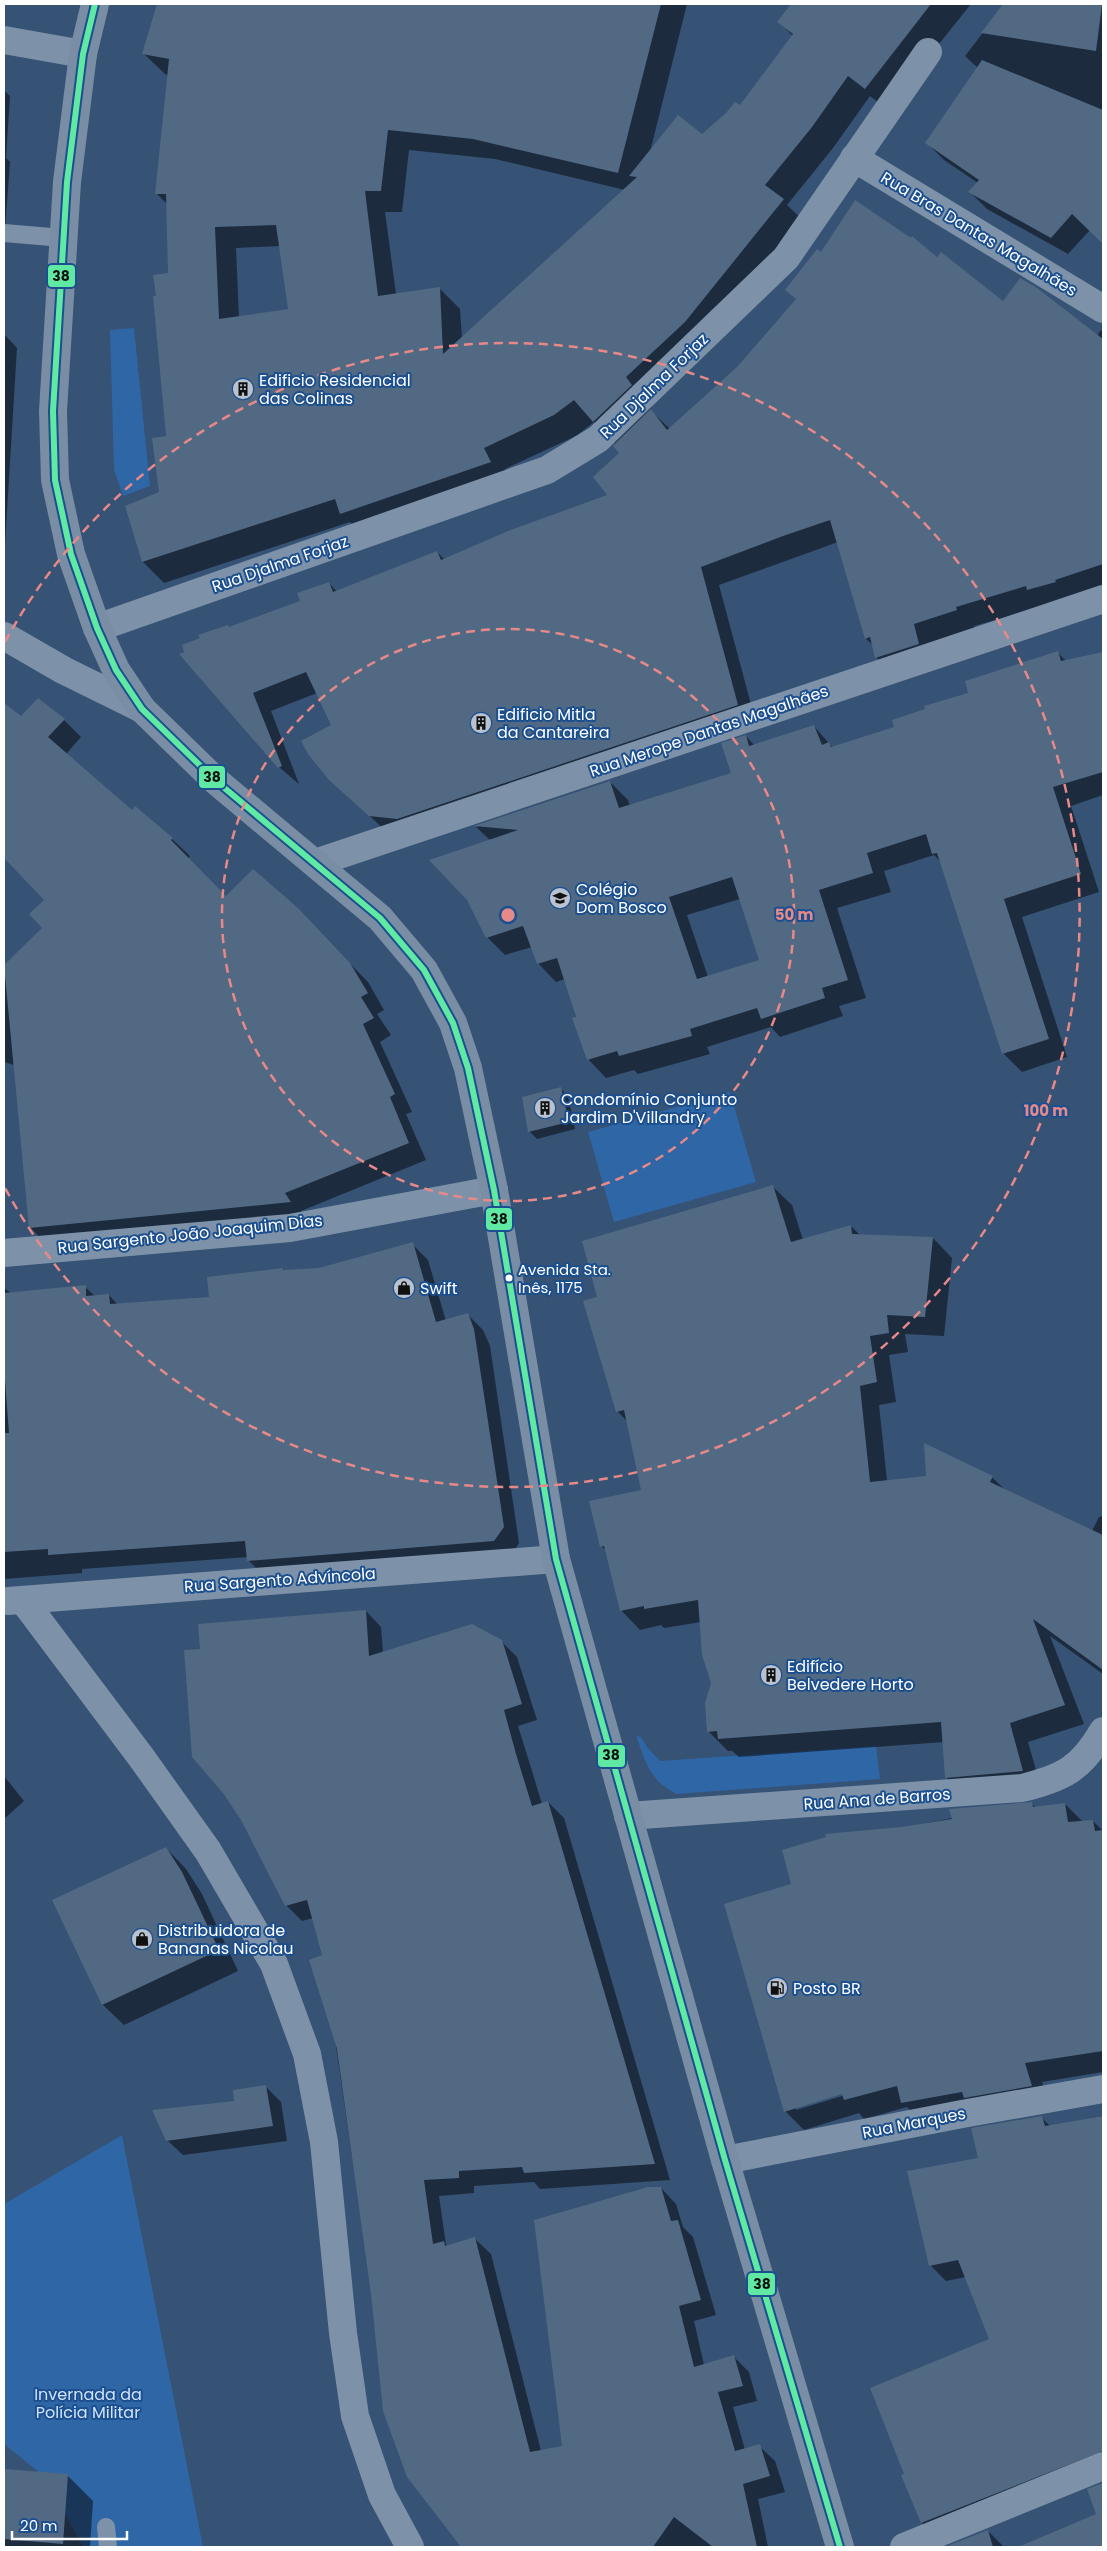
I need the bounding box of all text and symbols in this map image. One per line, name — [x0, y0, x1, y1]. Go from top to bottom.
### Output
street label: Rua Bras Dantas Magalhães — [876, 166, 1082, 302]
line badge: 38 — [47, 264, 76, 288]
text: 38 — [52, 266, 70, 286]
street label: Rua Djalma Forjaz — [595, 328, 713, 444]
place label: Edificio Residencial das Colinas — [259, 369, 411, 410]
building icon: Edificio Residencial das Colinas — [231, 377, 255, 401]
street label: Rua Djalma Forjaz — [209, 530, 351, 598]
street label: Rua Merope Dantas Magalhães — [587, 679, 831, 783]
place label: Edificio Mitla da Cantareira — [497, 703, 610, 744]
building icon: Edificio Mitla da Cantareira — [469, 711, 493, 735]
line badge: 38 — [198, 765, 226, 789]
text: 38 — [203, 767, 221, 787]
place label: Colégio Dom Bosco — [576, 878, 667, 919]
school or university icon: Colégio Dom Bosco — [548, 886, 572, 910]
text: 50 m — [775, 904, 813, 925]
centre of rings — [499, 906, 517, 924]
place label: Condomínio Conjunto Jardim D'Villandry — [561, 1088, 737, 1129]
building icon: Condomínio Conjunto Jardim D'Villandry — [533, 1096, 557, 1120]
text: 100 m — [1024, 1100, 1068, 1121]
line badge: 38 — [485, 1207, 513, 1231]
street label: Rua Sargento João Joaquim Dias — [56, 1209, 324, 1259]
text: 38 — [490, 1209, 508, 1229]
place label: Avenida Sta. Inês, 1175 — [518, 1259, 611, 1298]
marker: Avenida Sta. Inês, 1175 — [504, 1273, 514, 1283]
shop icon: Swift — [392, 1276, 416, 1300]
place label: Swift — [420, 1277, 458, 1300]
street label: Rua Sargento Advíncola — [183, 1562, 377, 1598]
place label: Edifício Belvedere Horto — [787, 1655, 914, 1696]
building icon: Edifício Belvedere Horto — [759, 1663, 783, 1687]
line badge: 38 — [597, 1744, 626, 1768]
text: 38 — [602, 1745, 620, 1765]
street label: Rua Ana de Barros — [803, 1782, 951, 1816]
place label: Distribuidora de Bananas Nicolau — [158, 1919, 294, 1960]
shop icon: Distribuidora de Bananas Nicolau — [130, 1927, 154, 1951]
fuel station icon: Posto BR — [765, 1976, 789, 2000]
place label: Posto BR — [793, 1977, 861, 2000]
street label: Rua Marques — [860, 2102, 968, 2144]
line badge: 38 — [747, 2272, 776, 2296]
text: 38 — [753, 2274, 771, 2294]
park label: Invernada da Polícia Militar — [34, 2383, 142, 2424]
scale bar — [12, 2508, 128, 2540]
text: 20 m — [20, 2515, 58, 2536]

